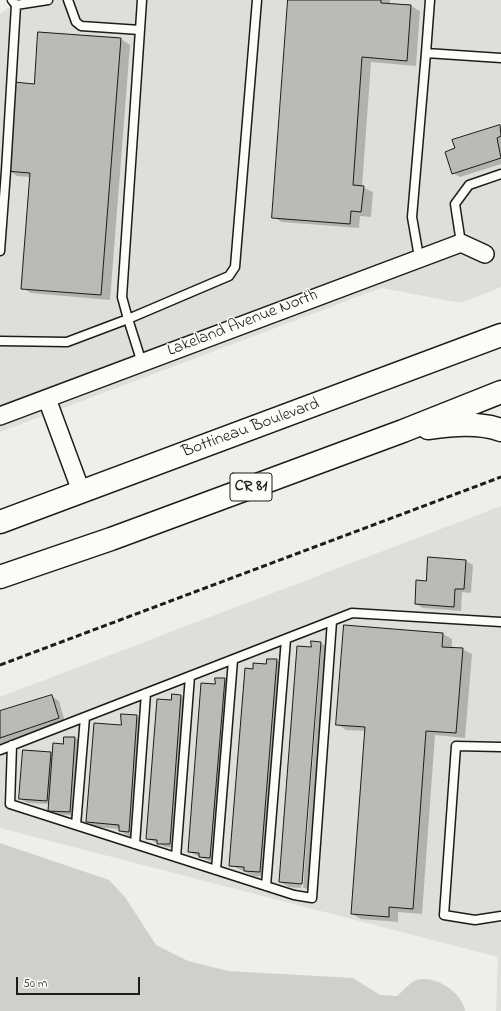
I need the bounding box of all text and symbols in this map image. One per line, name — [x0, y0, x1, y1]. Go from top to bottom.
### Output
street label: Lakeland Avenue North — [165, 286, 321, 362]
street label: Bottineau Boulevard — [179, 395, 323, 463]
road number: CR 81 — [230, 473, 272, 501]
scale bar — [18, 969, 142, 995]
text: 50 m — [23, 975, 47, 993]

